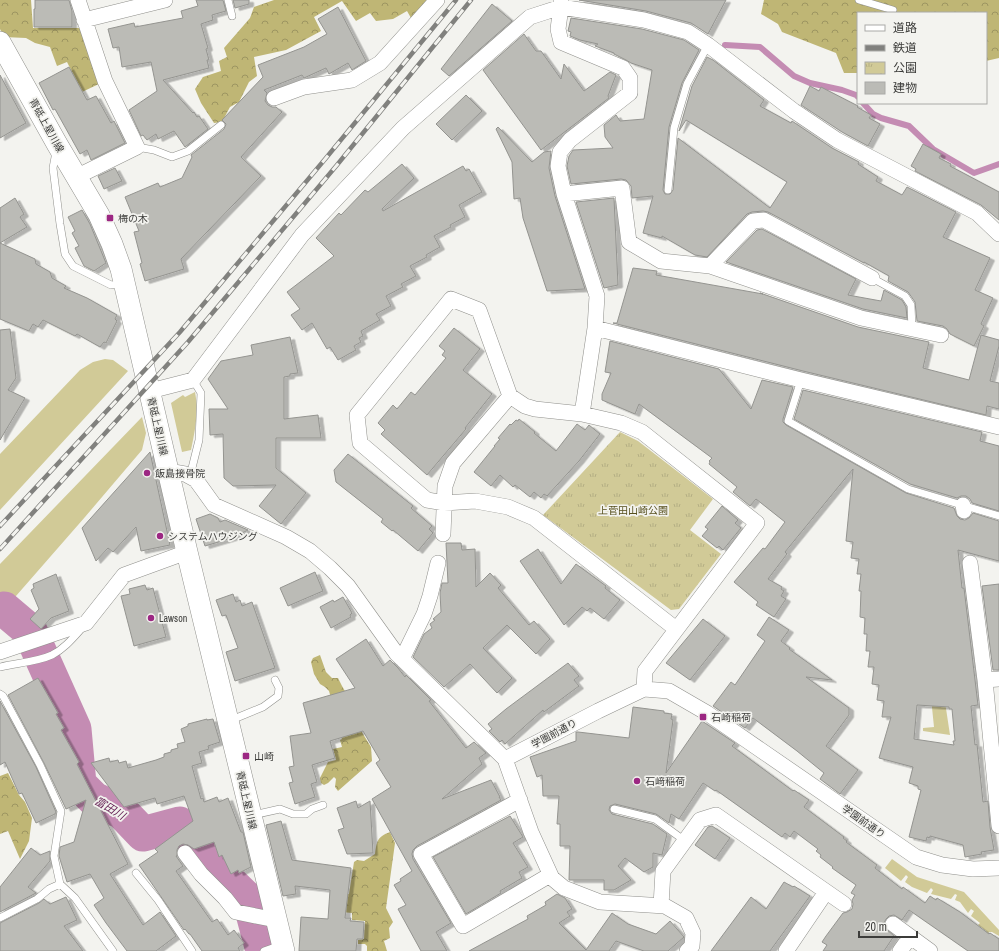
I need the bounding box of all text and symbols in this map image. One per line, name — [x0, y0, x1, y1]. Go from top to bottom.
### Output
legend — [857, 12, 987, 104]
text: 道路 — [893, 20, 917, 36]
text: 鉄道 — [893, 40, 917, 56]
text: 公園 — [893, 60, 917, 76]
text: 建物 — [893, 80, 917, 96]
street label: 青砥上星川線 — [26, 96, 67, 155]
place label: 梅の木 — [118, 212, 148, 225]
marker: 梅の木 — [105, 213, 115, 223]
street label: 青砥上星川線 — [144, 395, 171, 457]
place label: 飯島接骨院 — [155, 467, 205, 480]
marker: 飯島接骨院 — [142, 468, 152, 478]
park label: 上菅田山崎公園 — [598, 504, 668, 517]
place label: システムハウジング — [168, 530, 258, 543]
marker: システムハウジング — [155, 531, 165, 541]
place label: Lawson — [159, 612, 187, 625]
marker: Lawson — [146, 613, 156, 623]
place label: 石崎稲荷 — [711, 711, 751, 724]
marker: 石崎稲荷 — [698, 712, 708, 722]
street label: 学園前通り — [529, 716, 579, 751]
place label: 山崎 — [254, 750, 274, 763]
marker: 山崎 — [241, 751, 251, 761]
street label: 青砥上星川線 — [233, 769, 260, 831]
place label: 石﨑稲荷 — [645, 775, 685, 788]
marker: 石﨑稲荷 — [632, 776, 642, 786]
water label: 富田川 — [92, 794, 129, 823]
street label: 学園前通り — [840, 802, 888, 841]
scale bar — [859, 913, 917, 939]
text: 20 m — [865, 919, 887, 935]

